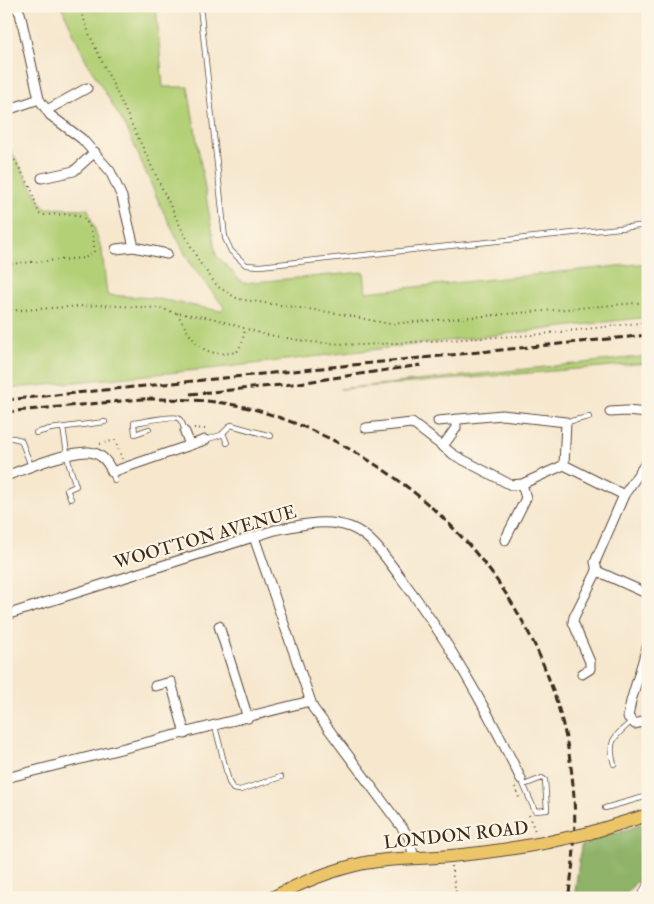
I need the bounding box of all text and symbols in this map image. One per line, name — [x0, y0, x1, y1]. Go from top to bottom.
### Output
street label: WOOTTON AVENUE — [110, 500, 299, 575]
street label: LONDON ROAD — [382, 816, 530, 855]

